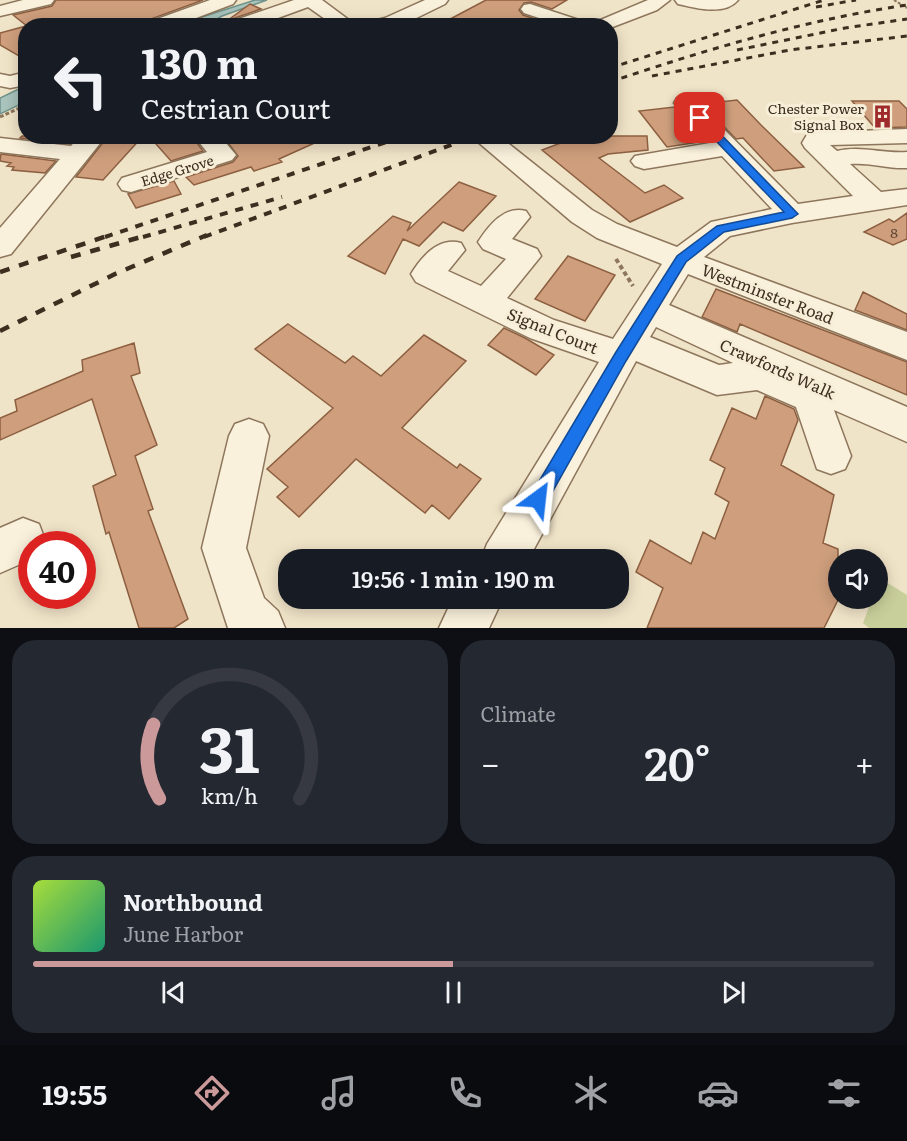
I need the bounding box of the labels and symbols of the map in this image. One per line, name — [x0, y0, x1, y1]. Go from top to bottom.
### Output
pin — [674, 92, 725, 143]
place label: Chester Power Signal Box — [768, 98, 864, 134]
building icon: Chester Power Signal Box — [869, 103, 895, 129]
street label: Edge Grove — [138, 149, 216, 191]
house number: 8 — [890, 222, 898, 242]
street label: Westminster Road — [698, 257, 838, 329]
street label: Signal Court — [504, 301, 603, 359]
street label: Crawfords Walk — [716, 332, 840, 404]
position arrow — [506, 467, 570, 531]
speed limit sign: 40 — [18, 531, 96, 609]

